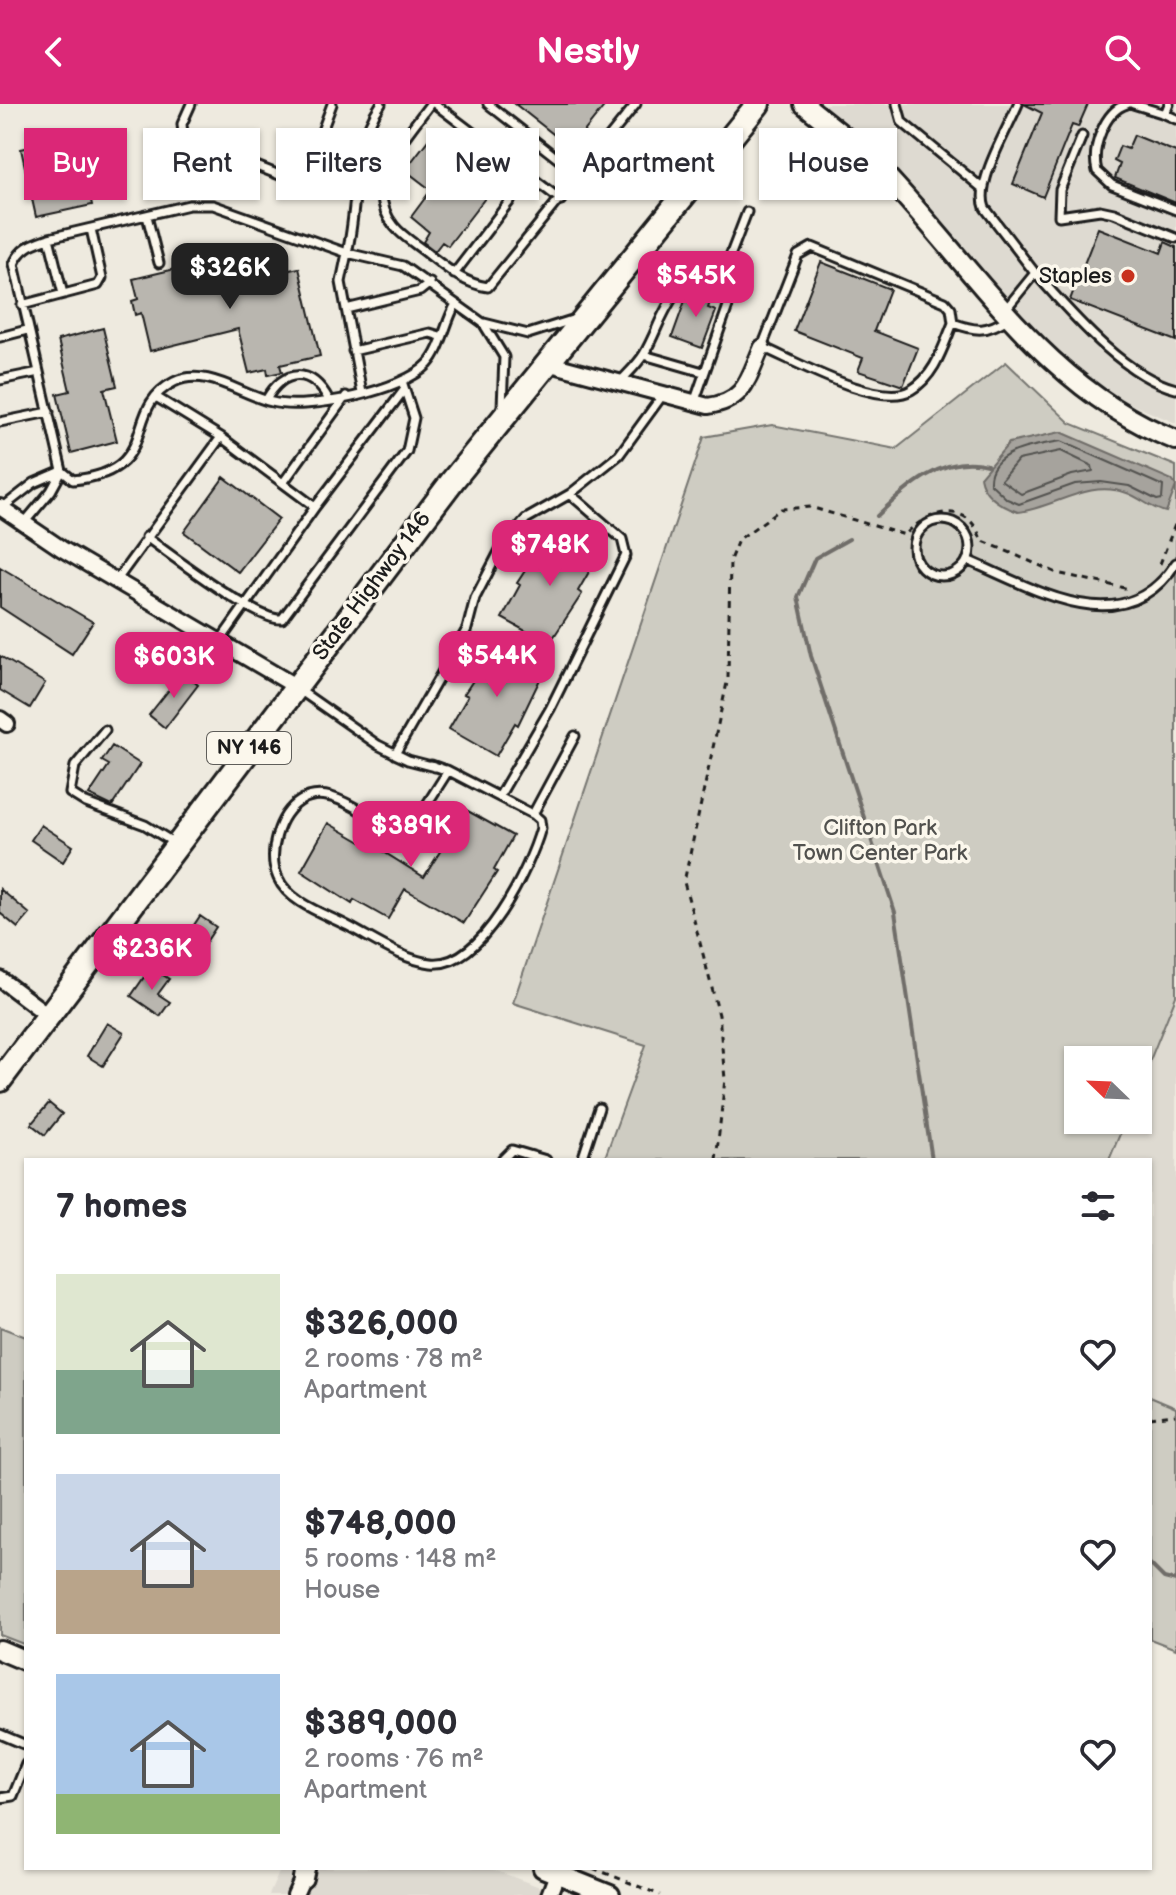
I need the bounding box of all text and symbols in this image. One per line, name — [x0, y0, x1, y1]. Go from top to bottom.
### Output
icon: back — [32, 30, 76, 74]
icon: search — [1100, 30, 1144, 74]
text: Nestly — [537, 31, 640, 74]
chip: Buy — [24, 128, 127, 200]
chip: Rent — [143, 128, 260, 200]
chip: Filters — [276, 128, 410, 200]
chip: New — [426, 128, 539, 200]
chip: Apartment — [555, 128, 743, 200]
chip: House — [759, 128, 897, 200]
pin: $326K — [174, 243, 286, 311]
pin: $545K — [640, 251, 752, 319]
text: $326K — [189, 253, 271, 284]
text: $545K — [656, 261, 736, 292]
place label: Staples — [1039, 263, 1112, 290]
marker: Staples — [1119, 267, 1137, 285]
street label: State Highway 146 — [307, 506, 437, 666]
pin: $748K — [494, 520, 606, 588]
text: $748K — [510, 530, 590, 561]
pin: $544K — [441, 631, 553, 699]
pin: $603K — [118, 632, 230, 700]
text: $544K — [457, 641, 537, 672]
text: $603K — [133, 642, 215, 673]
road number: NY 146 — [207, 732, 291, 764]
pin: $389K — [355, 801, 467, 869]
text: $389K — [371, 811, 451, 842]
park label: Clifton Park Town Center Park — [793, 815, 968, 867]
pin: $236K — [96, 924, 208, 992]
text: $236K — [112, 934, 192, 965]
north arrow — [1064, 1046, 1152, 1134]
map controls — [1064, 1046, 1152, 1134]
icon: filters — [1076, 1184, 1120, 1228]
text: 7 homes — [56, 1186, 187, 1227]
text: $326,000 — [304, 1303, 458, 1344]
icon: home — [120, 1306, 216, 1402]
icon: heart — [1076, 1332, 1120, 1376]
text: 2 rooms · 78 m² — [304, 1344, 483, 1375]
text: Apartment — [304, 1375, 427, 1406]
text: $748,000 — [304, 1503, 457, 1544]
icon: home — [120, 1506, 216, 1602]
icon: heart — [1076, 1532, 1120, 1576]
text: 5 rooms · 148 m² — [304, 1544, 496, 1575]
text: House — [304, 1575, 380, 1606]
text: $389,000 — [304, 1703, 458, 1744]
icon: home — [120, 1706, 216, 1802]
icon: heart — [1076, 1732, 1120, 1776]
text: 2 rooms · 76 m² — [304, 1744, 484, 1775]
text: Apartment — [304, 1775, 427, 1806]

